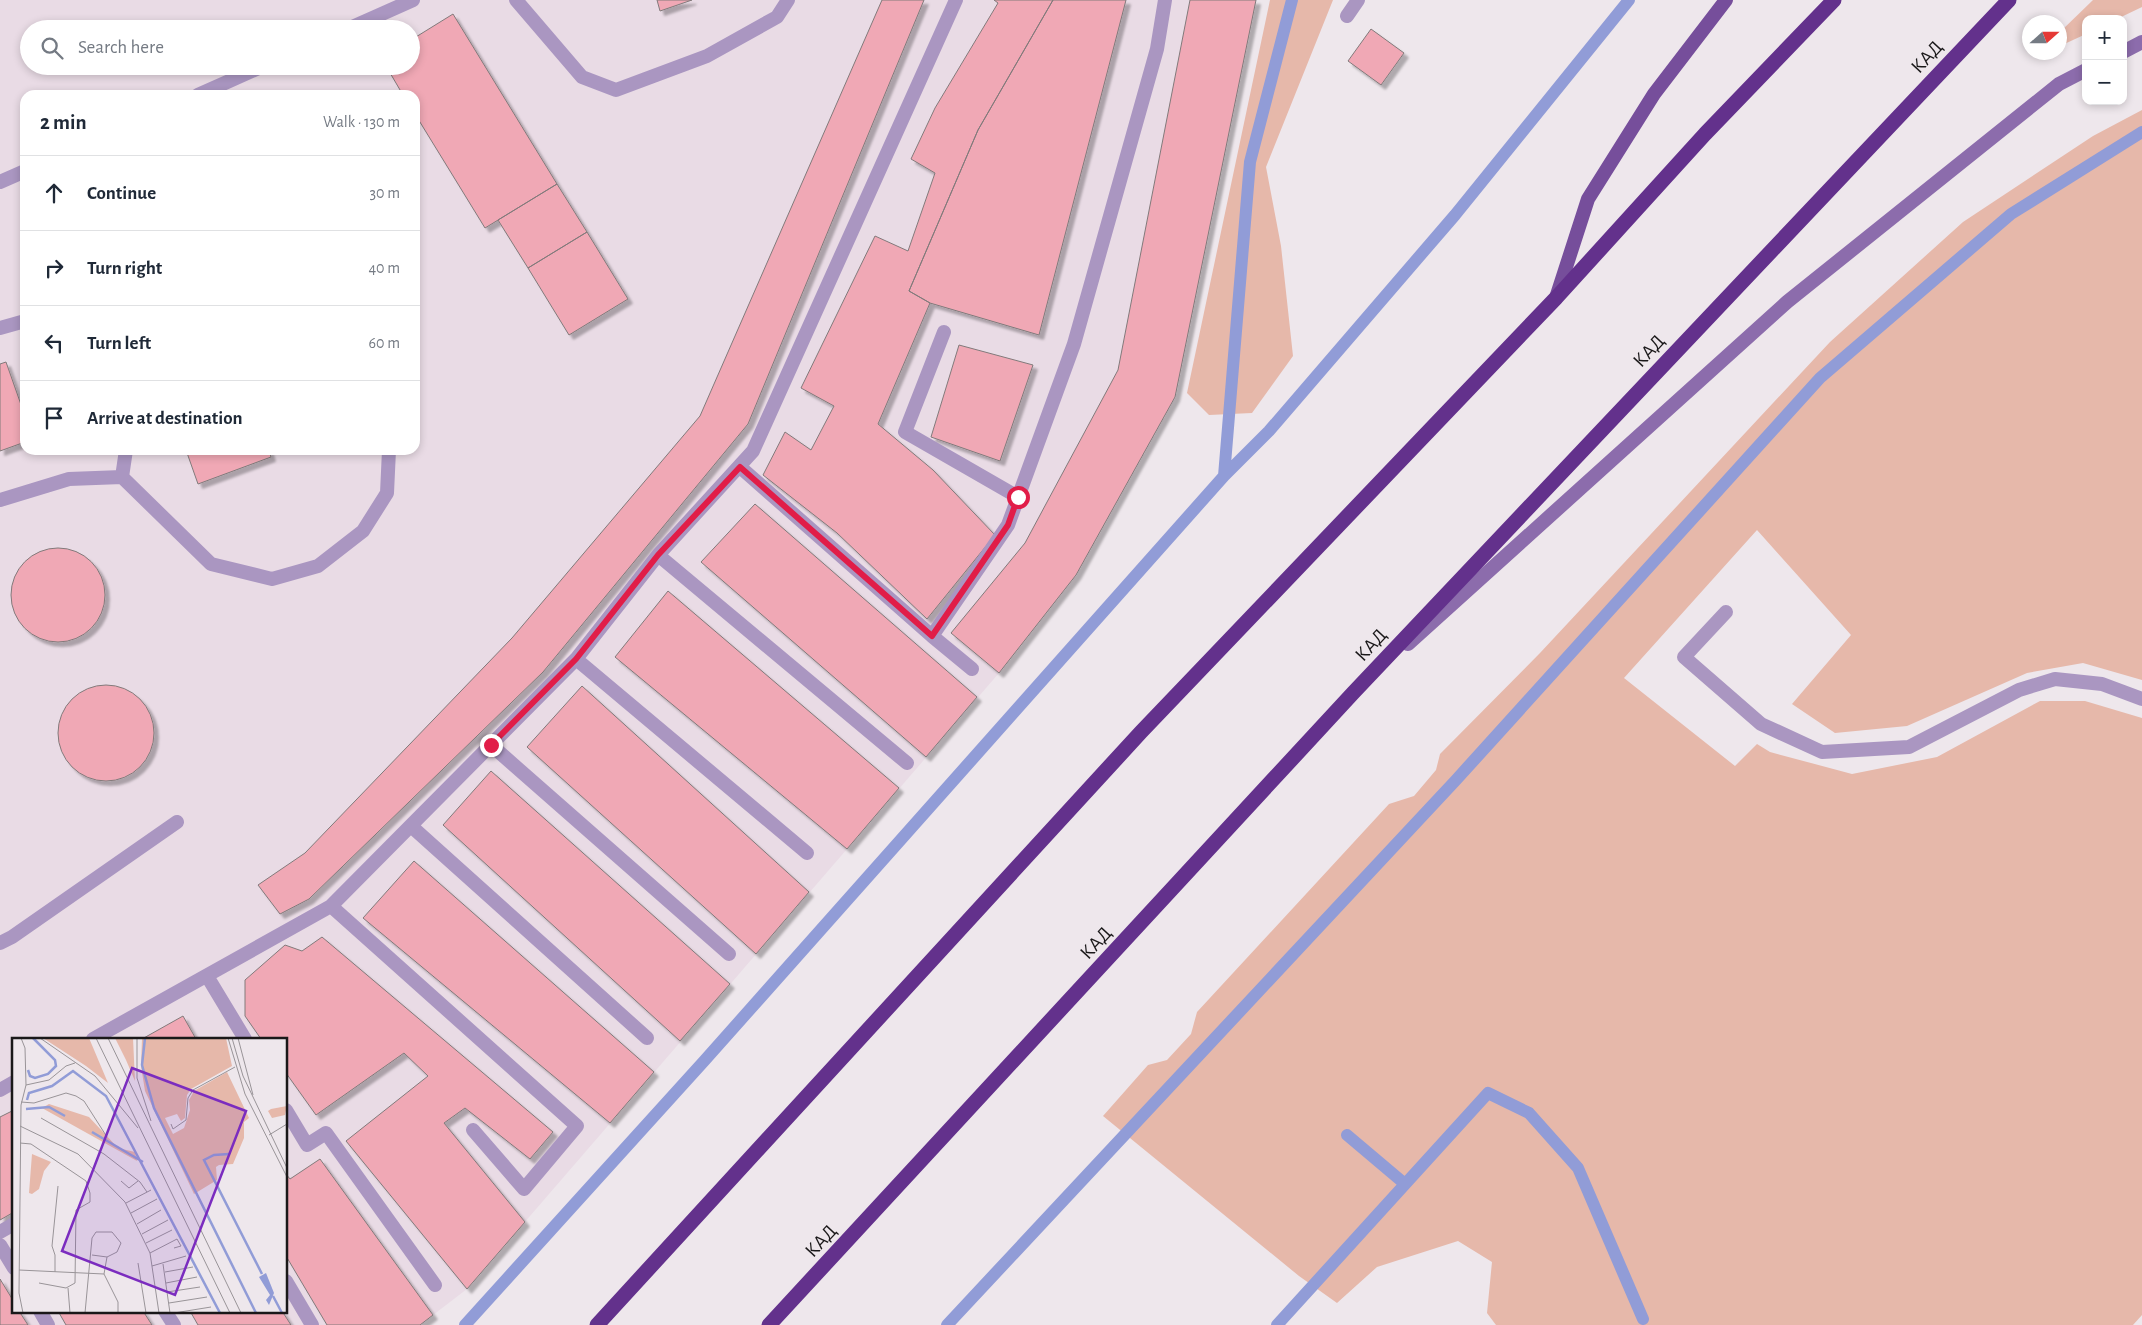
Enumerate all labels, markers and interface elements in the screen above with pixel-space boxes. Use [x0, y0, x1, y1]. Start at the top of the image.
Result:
north arrow [2022, 15, 2067, 60]
map controls [2082, 15, 2127, 105]
button: + [2082, 15, 2127, 60]
search box [20, 20, 420, 75]
icon: search [38, 34, 66, 62]
street label: КАД [1907, 37, 1947, 77]
text: Search here [78, 38, 164, 57]
button: − [2082, 60, 2127, 105]
text: 2 min [40, 112, 87, 133]
text: Walk · 130 m [323, 114, 400, 130]
icon: ahead [40, 179, 68, 207]
text: Continue [87, 184, 156, 203]
text: 30 m [370, 185, 400, 201]
icon: right [40, 254, 68, 282]
text: Turn right [87, 259, 162, 278]
text: 40 m [368, 260, 400, 276]
icon: left [40, 329, 68, 357]
street label: КАД [1629, 331, 1669, 371]
text: Turn left [87, 334, 151, 353]
text: 60 m [369, 335, 400, 351]
icon: arrive [40, 404, 68, 432]
text: Arrive at destination [87, 409, 243, 428]
route start [1007, 486, 1030, 509]
street label: КАД [1351, 625, 1391, 665]
route end [480, 734, 503, 757]
street label: КАД [1076, 923, 1116, 963]
inset map [12, 1038, 288, 1312]
street label: КАД [801, 1221, 841, 1261]

